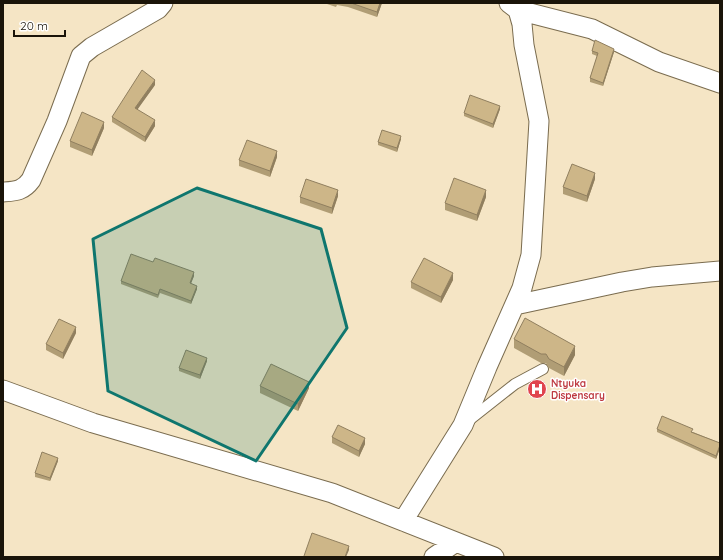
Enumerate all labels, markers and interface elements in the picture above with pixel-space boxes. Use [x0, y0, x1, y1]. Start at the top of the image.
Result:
scale bar [14, 12, 65, 38]
text: 20 m [20, 18, 48, 33]
place label: Ntyuka Dispensary [551, 377, 605, 402]
hospital icon: Ntyuka Dispensary [526, 378, 548, 400]

